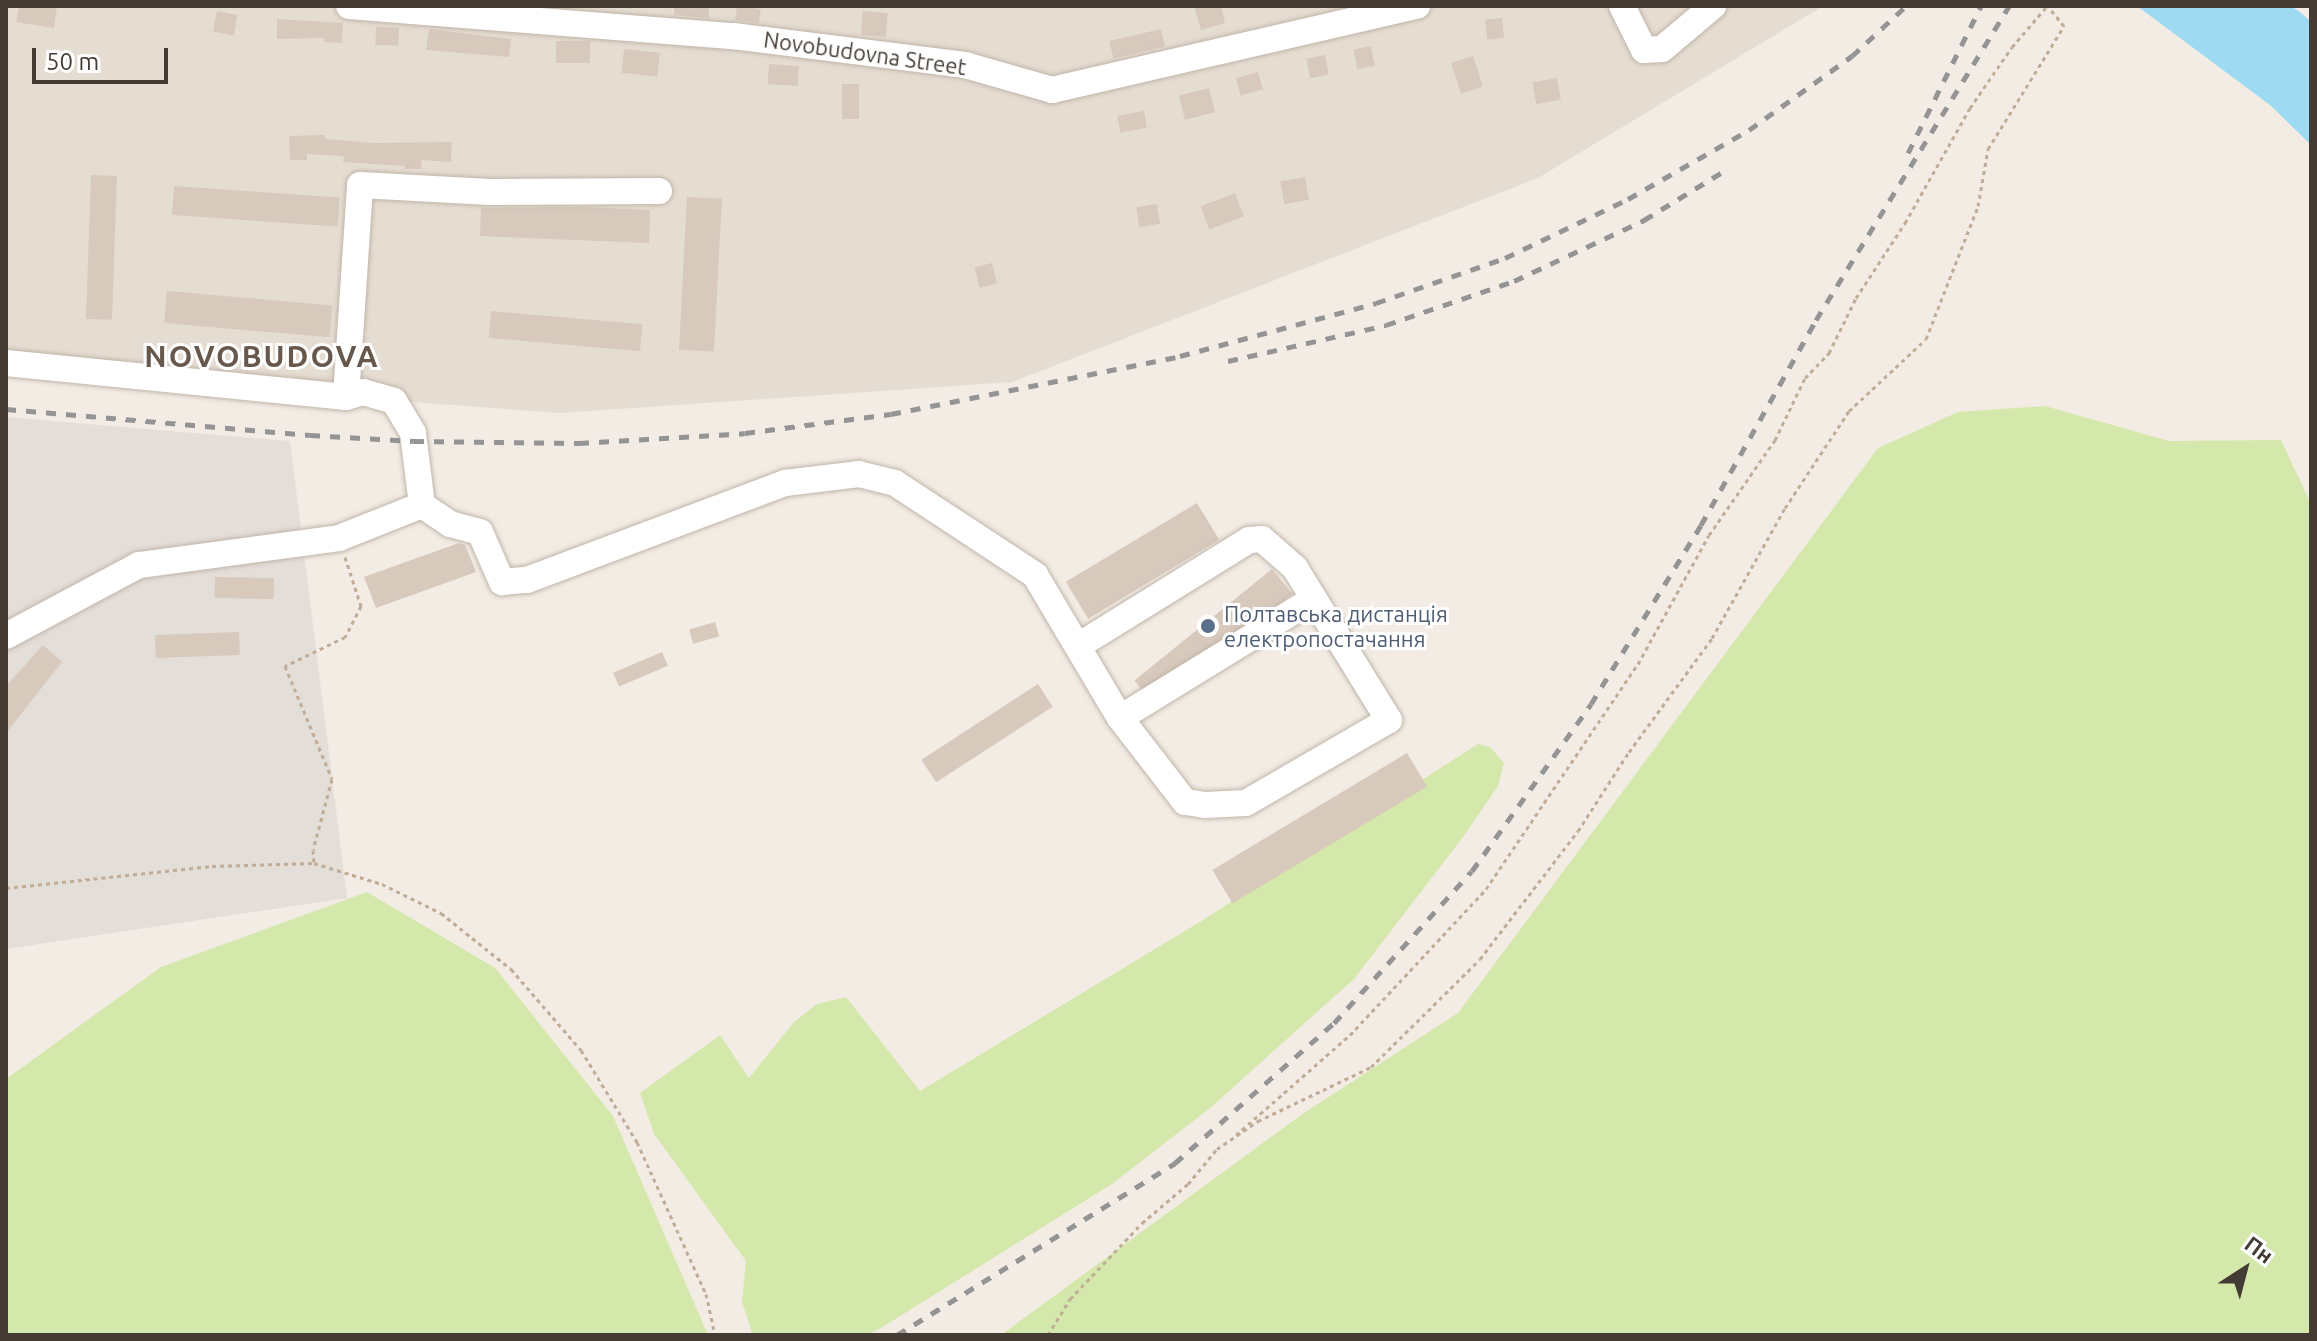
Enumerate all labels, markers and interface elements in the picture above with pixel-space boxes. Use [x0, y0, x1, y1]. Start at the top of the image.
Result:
street label: Novobudovna Street [762, 26, 968, 80]
scale bar [36, 32, 172, 82]
text: 50 m [46, 48, 99, 75]
district label: NOVOBUDOVA [144, 338, 380, 374]
place label: Полтавська дистанція електропостачання [1224, 600, 1448, 652]
marker: Полтавська дистанція електропостачання [1199, 617, 1217, 635]
north arrow [2205, 1229, 2285, 1309]
text: Пн [2240, 1231, 2278, 1268]

